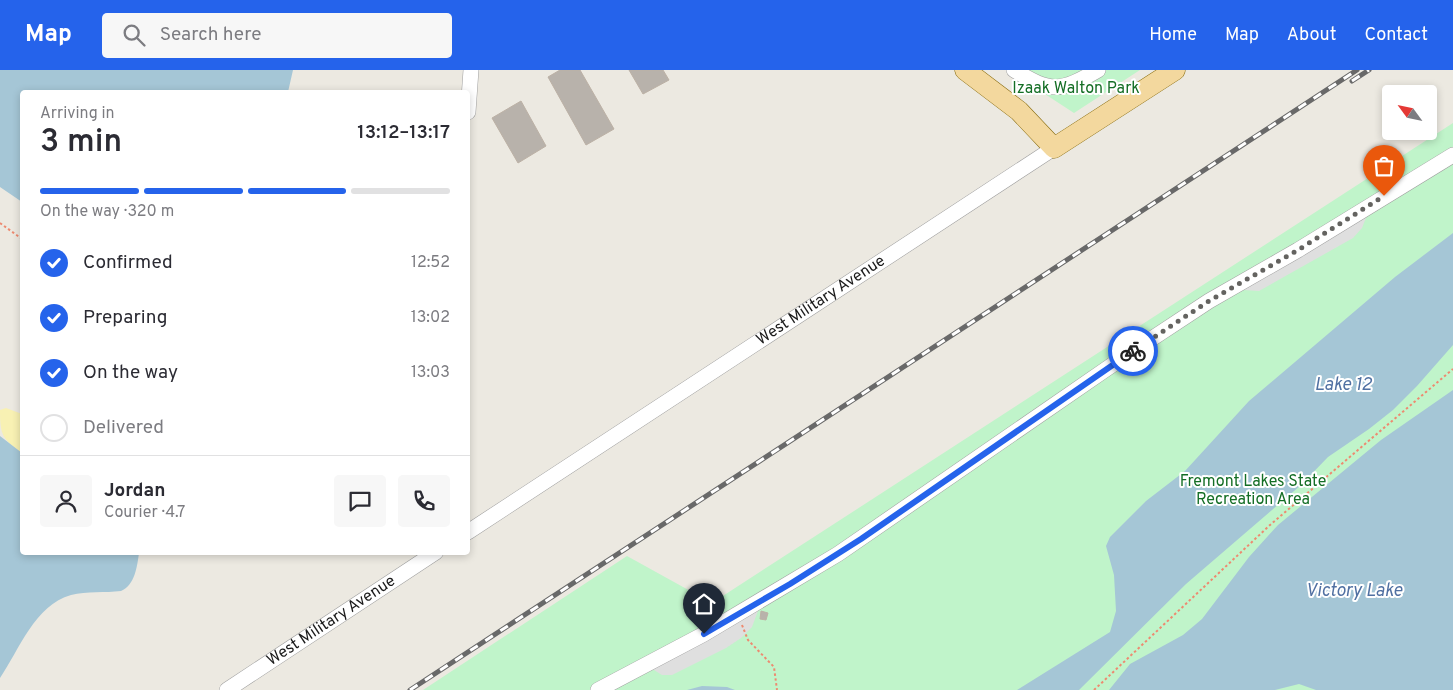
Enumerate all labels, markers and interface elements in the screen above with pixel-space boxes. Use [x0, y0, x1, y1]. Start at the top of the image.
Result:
search box [102, 13, 452, 58]
text: Map [25, 20, 72, 50]
icon: search [120, 21, 148, 49]
text: Search here [160, 23, 261, 47]
text: Home [1149, 24, 1197, 47]
text: Map [1225, 24, 1259, 47]
text: About [1287, 24, 1336, 47]
text: Contact [1364, 24, 1428, 47]
park label: Izaak Walton Park [1012, 79, 1140, 99]
north arrow [1382, 85, 1438, 140]
map controls [1382, 85, 1437, 140]
text: Arriving in [40, 104, 115, 124]
text: 13:12–13:17 [357, 121, 450, 145]
text: 3 min [40, 123, 122, 163]
pin [1363, 145, 1405, 196]
icon: bag [1370, 152, 1398, 180]
text: On the way · 320 m [40, 202, 174, 222]
icon: check [40, 249, 68, 277]
text: Confirmed [83, 251, 173, 275]
street label: West Military Avenue [753, 251, 889, 350]
text: 12:52 [411, 253, 450, 273]
icon: check [40, 304, 68, 332]
text: Preparing [83, 306, 167, 330]
text: 13:02 [411, 308, 450, 328]
courier [1108, 326, 1158, 376]
icon: bike [1119, 337, 1147, 365]
icon: check [40, 359, 68, 387]
text: On the way [83, 361, 178, 385]
text: 13:03 [411, 363, 450, 383]
water label: Lake 12 [1314, 374, 1372, 397]
text: Delivered [83, 416, 164, 440]
park label: Fremont Lakes State Recreation Area [1180, 472, 1326, 510]
button: person [40, 475, 92, 527]
button: chat [334, 475, 386, 527]
button: phone [398, 475, 450, 527]
text: Jordan [104, 479, 166, 503]
text: Courier · 4.7 [104, 503, 185, 523]
street label: West Military Avenue [263, 571, 399, 671]
water label: Victory Lake [1306, 580, 1403, 603]
pin [683, 583, 725, 634]
icon: home [690, 590, 718, 618]

